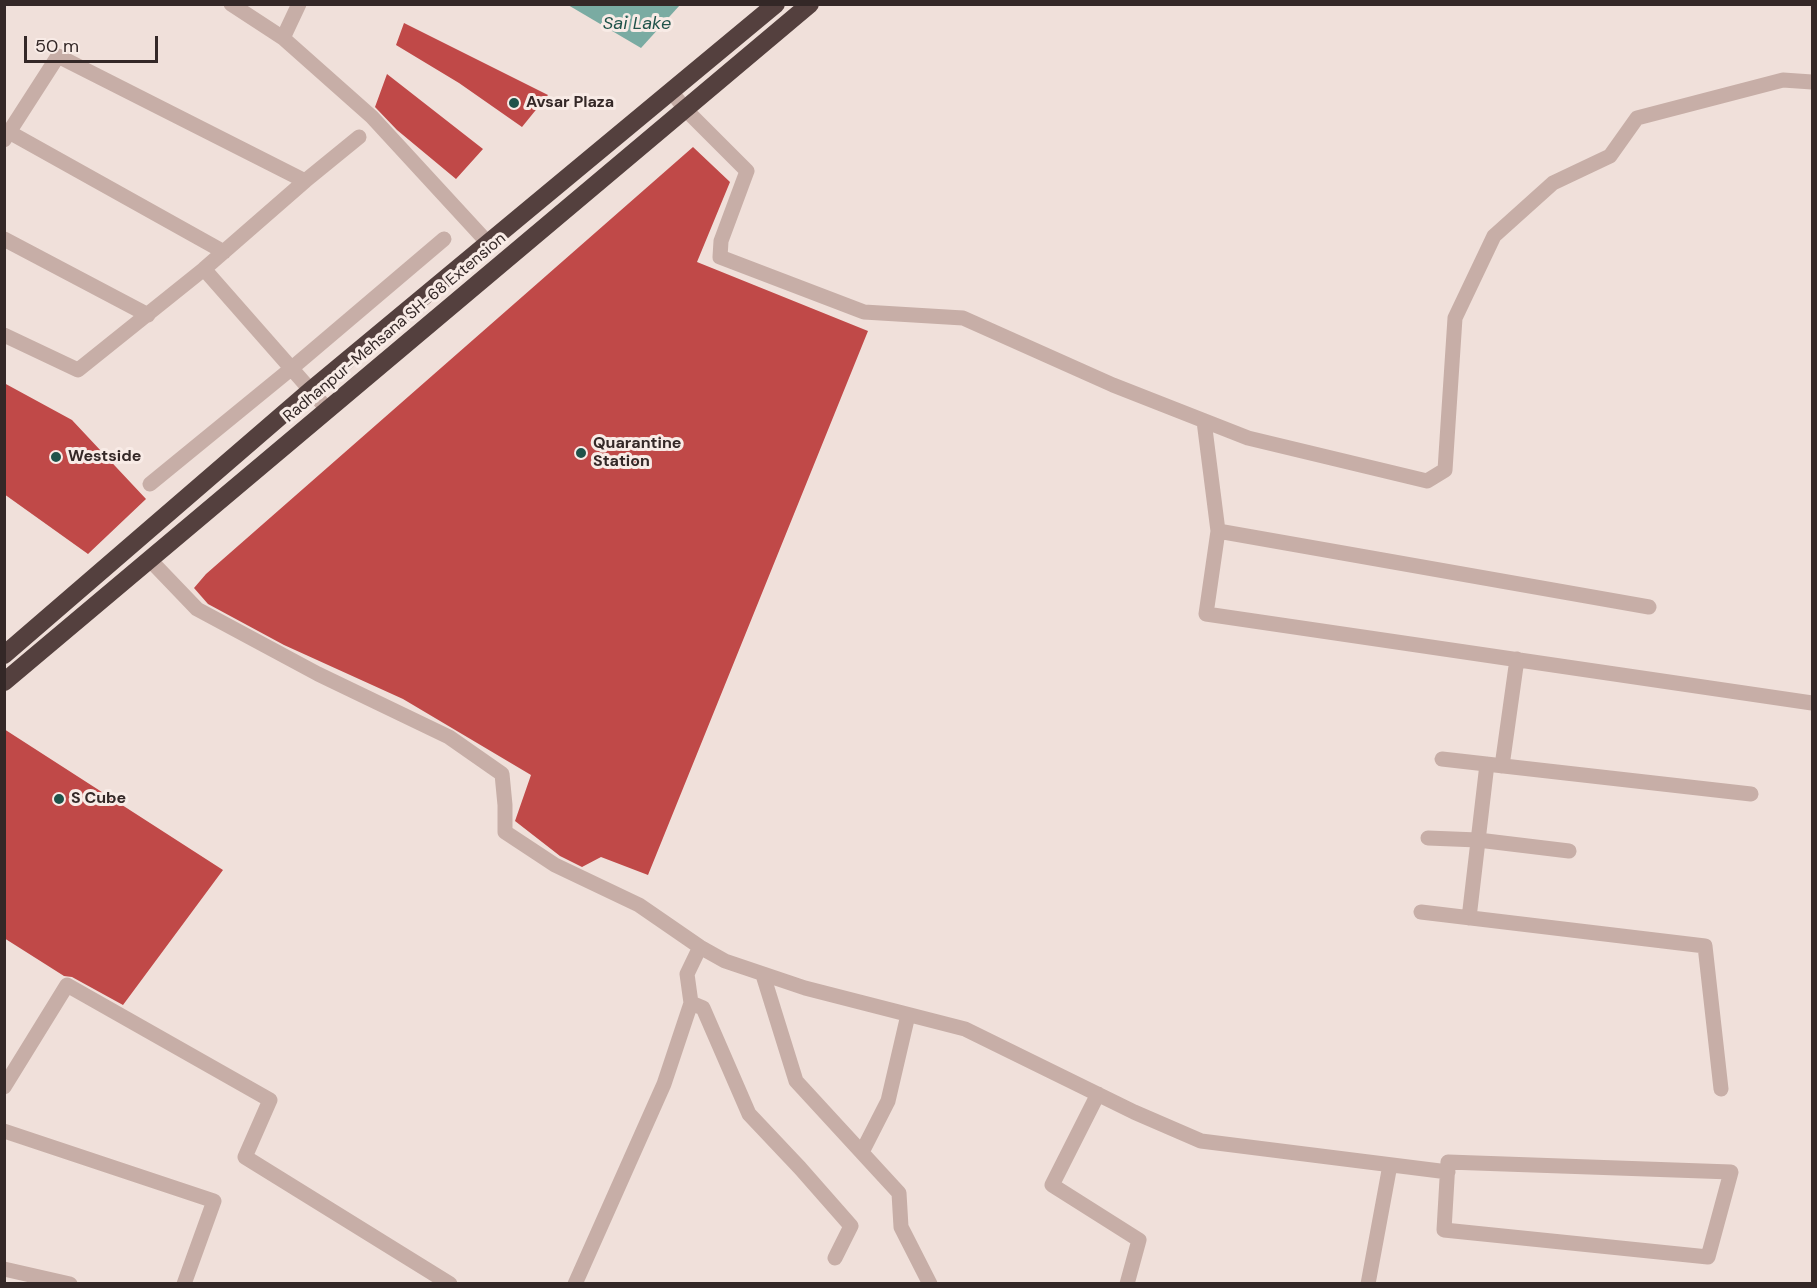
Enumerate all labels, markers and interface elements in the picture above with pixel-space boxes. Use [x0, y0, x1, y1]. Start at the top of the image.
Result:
water label: Sai Lake [603, 13, 671, 35]
scale bar [27, 24, 160, 62]
text: 50 m [35, 34, 79, 58]
place label: Avsar Plaza [526, 93, 614, 113]
marker: Avsar Plaza [507, 96, 521, 110]
street label: Radhanpur-Mehsana SH-68 Extension [280, 229, 510, 427]
place label: Quarantine Station [593, 434, 681, 472]
marker: Quarantine Station [574, 446, 588, 460]
place label: Westside [68, 447, 141, 467]
marker: Westside [49, 450, 63, 464]
place label: S Cube [71, 789, 126, 809]
marker: S Cube [52, 792, 66, 806]

